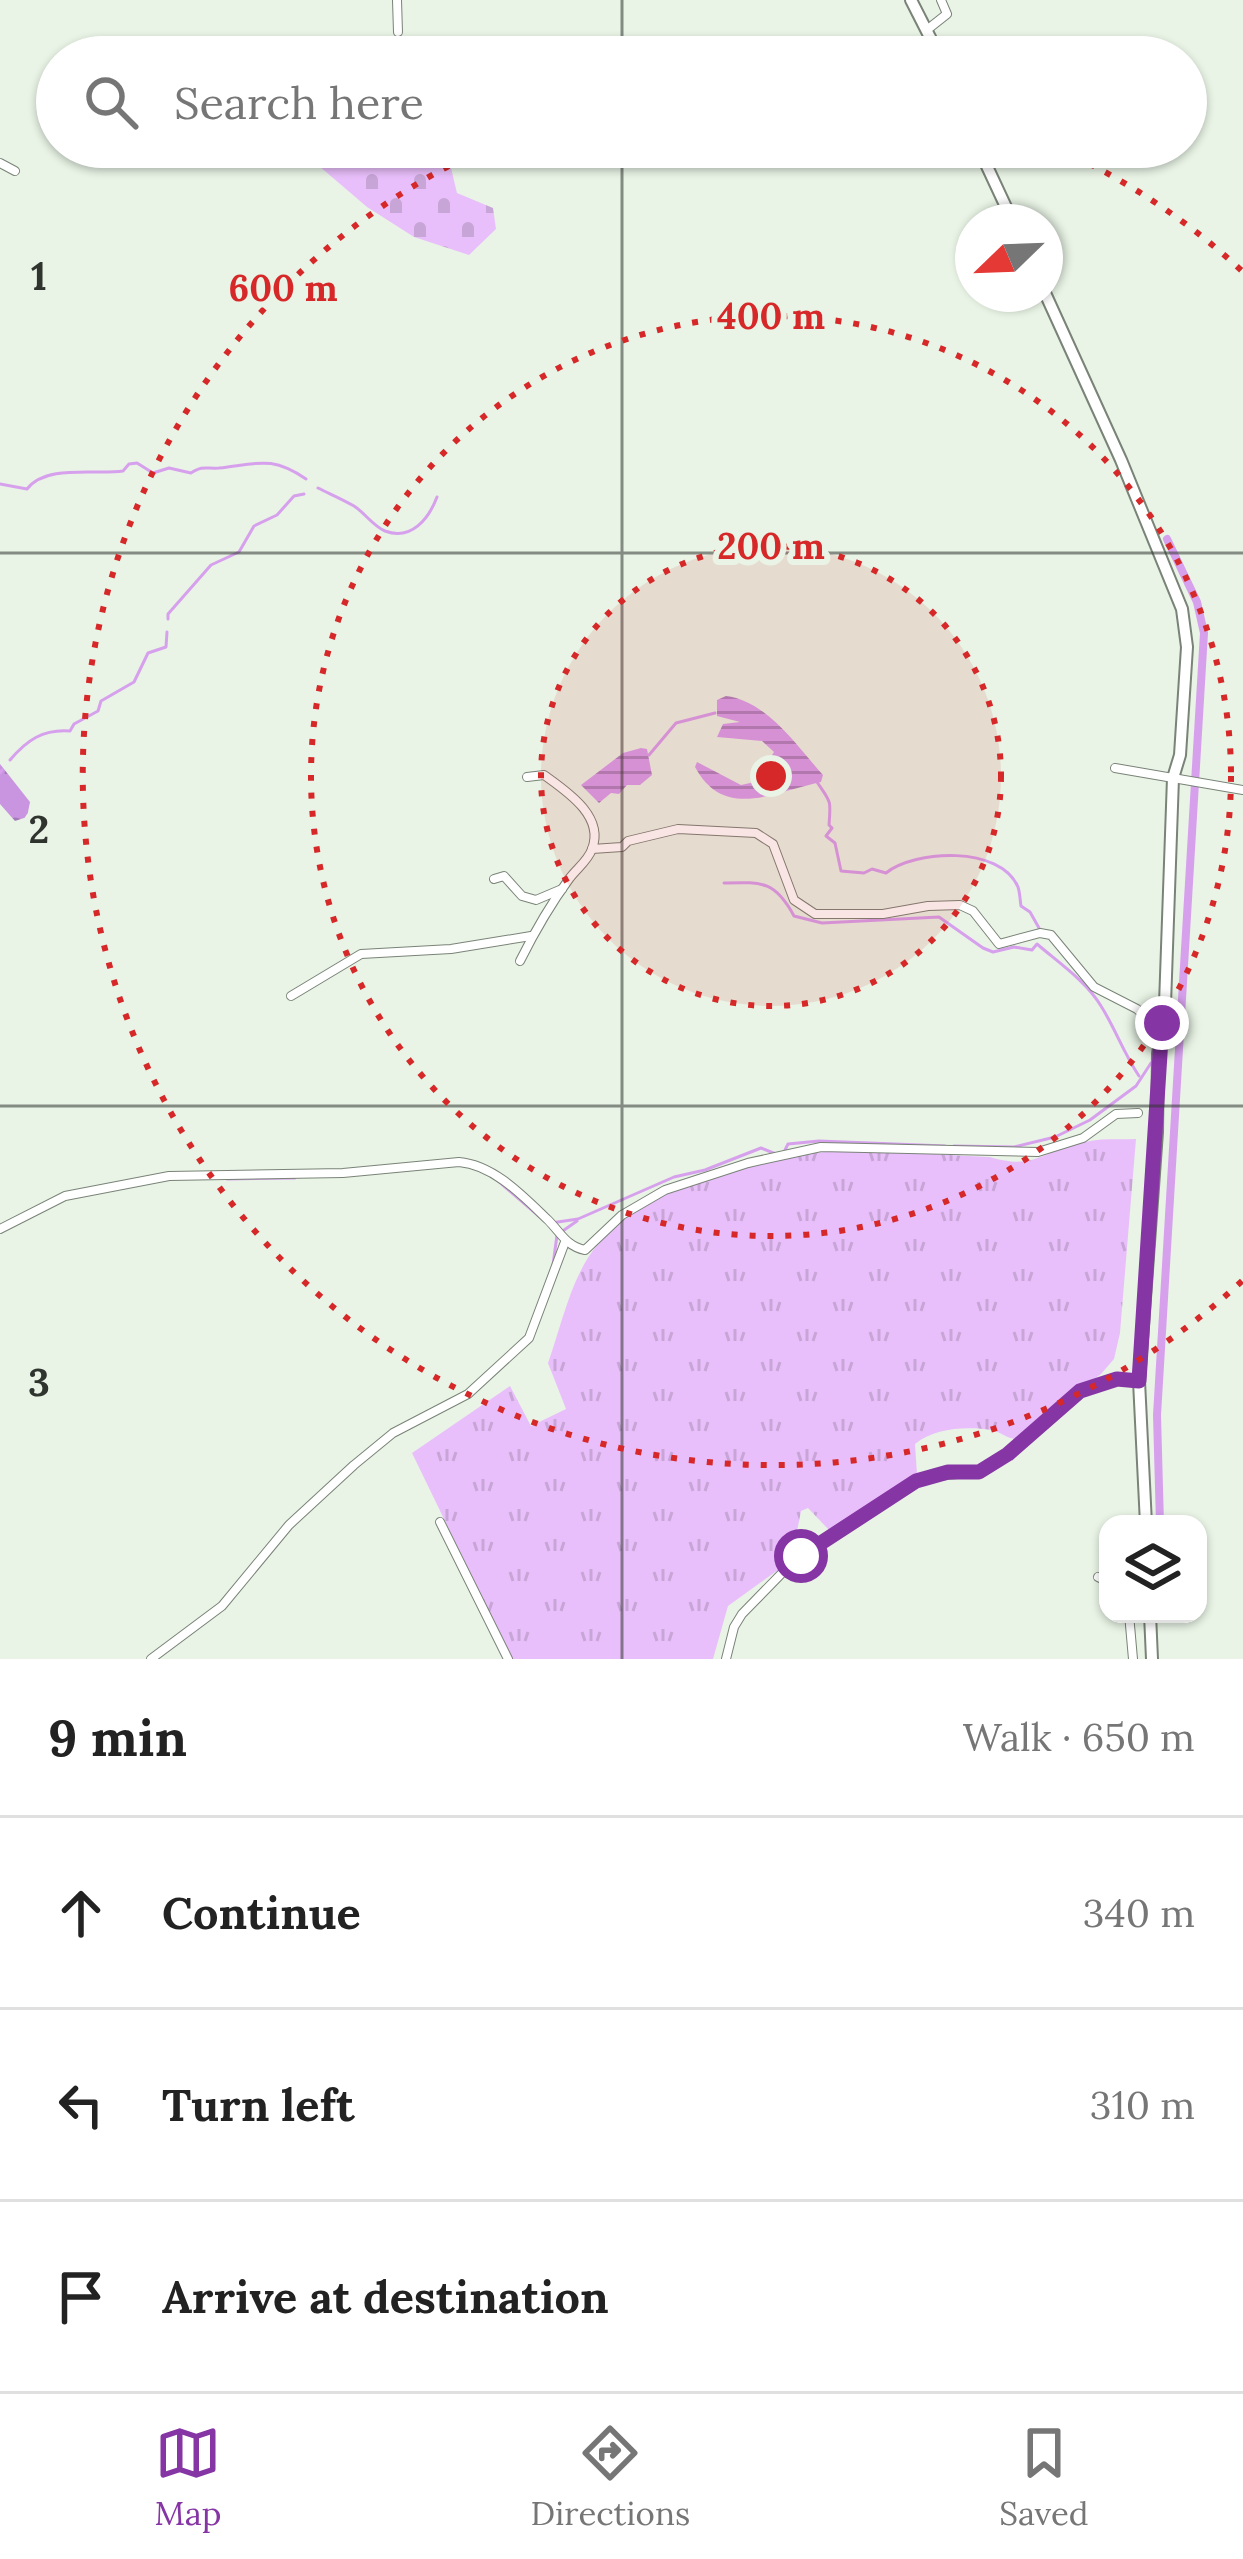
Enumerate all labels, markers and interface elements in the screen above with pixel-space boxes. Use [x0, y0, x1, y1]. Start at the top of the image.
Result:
search box [36, 36, 1207, 168]
icon: search [78, 69, 144, 135]
text: Search here [174, 74, 424, 131]
north arrow [955, 204, 1063, 312]
text: 1 [31, 251, 47, 301]
text: 600 m [228, 265, 338, 311]
text: 400 m [717, 293, 825, 339]
text: 200 m [717, 523, 825, 569]
centre of rings [750, 755, 792, 797]
text: 2 [29, 804, 49, 854]
route end [1135, 996, 1189, 1050]
text: 3 [28, 1357, 50, 1407]
map controls [1099, 1515, 1207, 1623]
button: layers [1099, 1515, 1207, 1623]
route start [774, 1529, 828, 1583]
text: 9 min [48, 1705, 187, 1770]
text: Walk · 650 m [963, 1712, 1195, 1762]
icon: ahead [48, 1880, 114, 1946]
text: Continue [162, 1884, 361, 1941]
text: 340 m [1083, 1888, 1195, 1938]
icon: left [48, 2072, 114, 2138]
text: Turn left [162, 2076, 355, 2133]
text: 310 m [1090, 2080, 1195, 2130]
icon: arrive [48, 2264, 114, 2330]
text: Arrive at destination [162, 2268, 609, 2325]
tab: Map [154, 2420, 222, 2534]
tab: Directions [531, 2420, 690, 2534]
tab: Saved [999, 2420, 1088, 2534]

